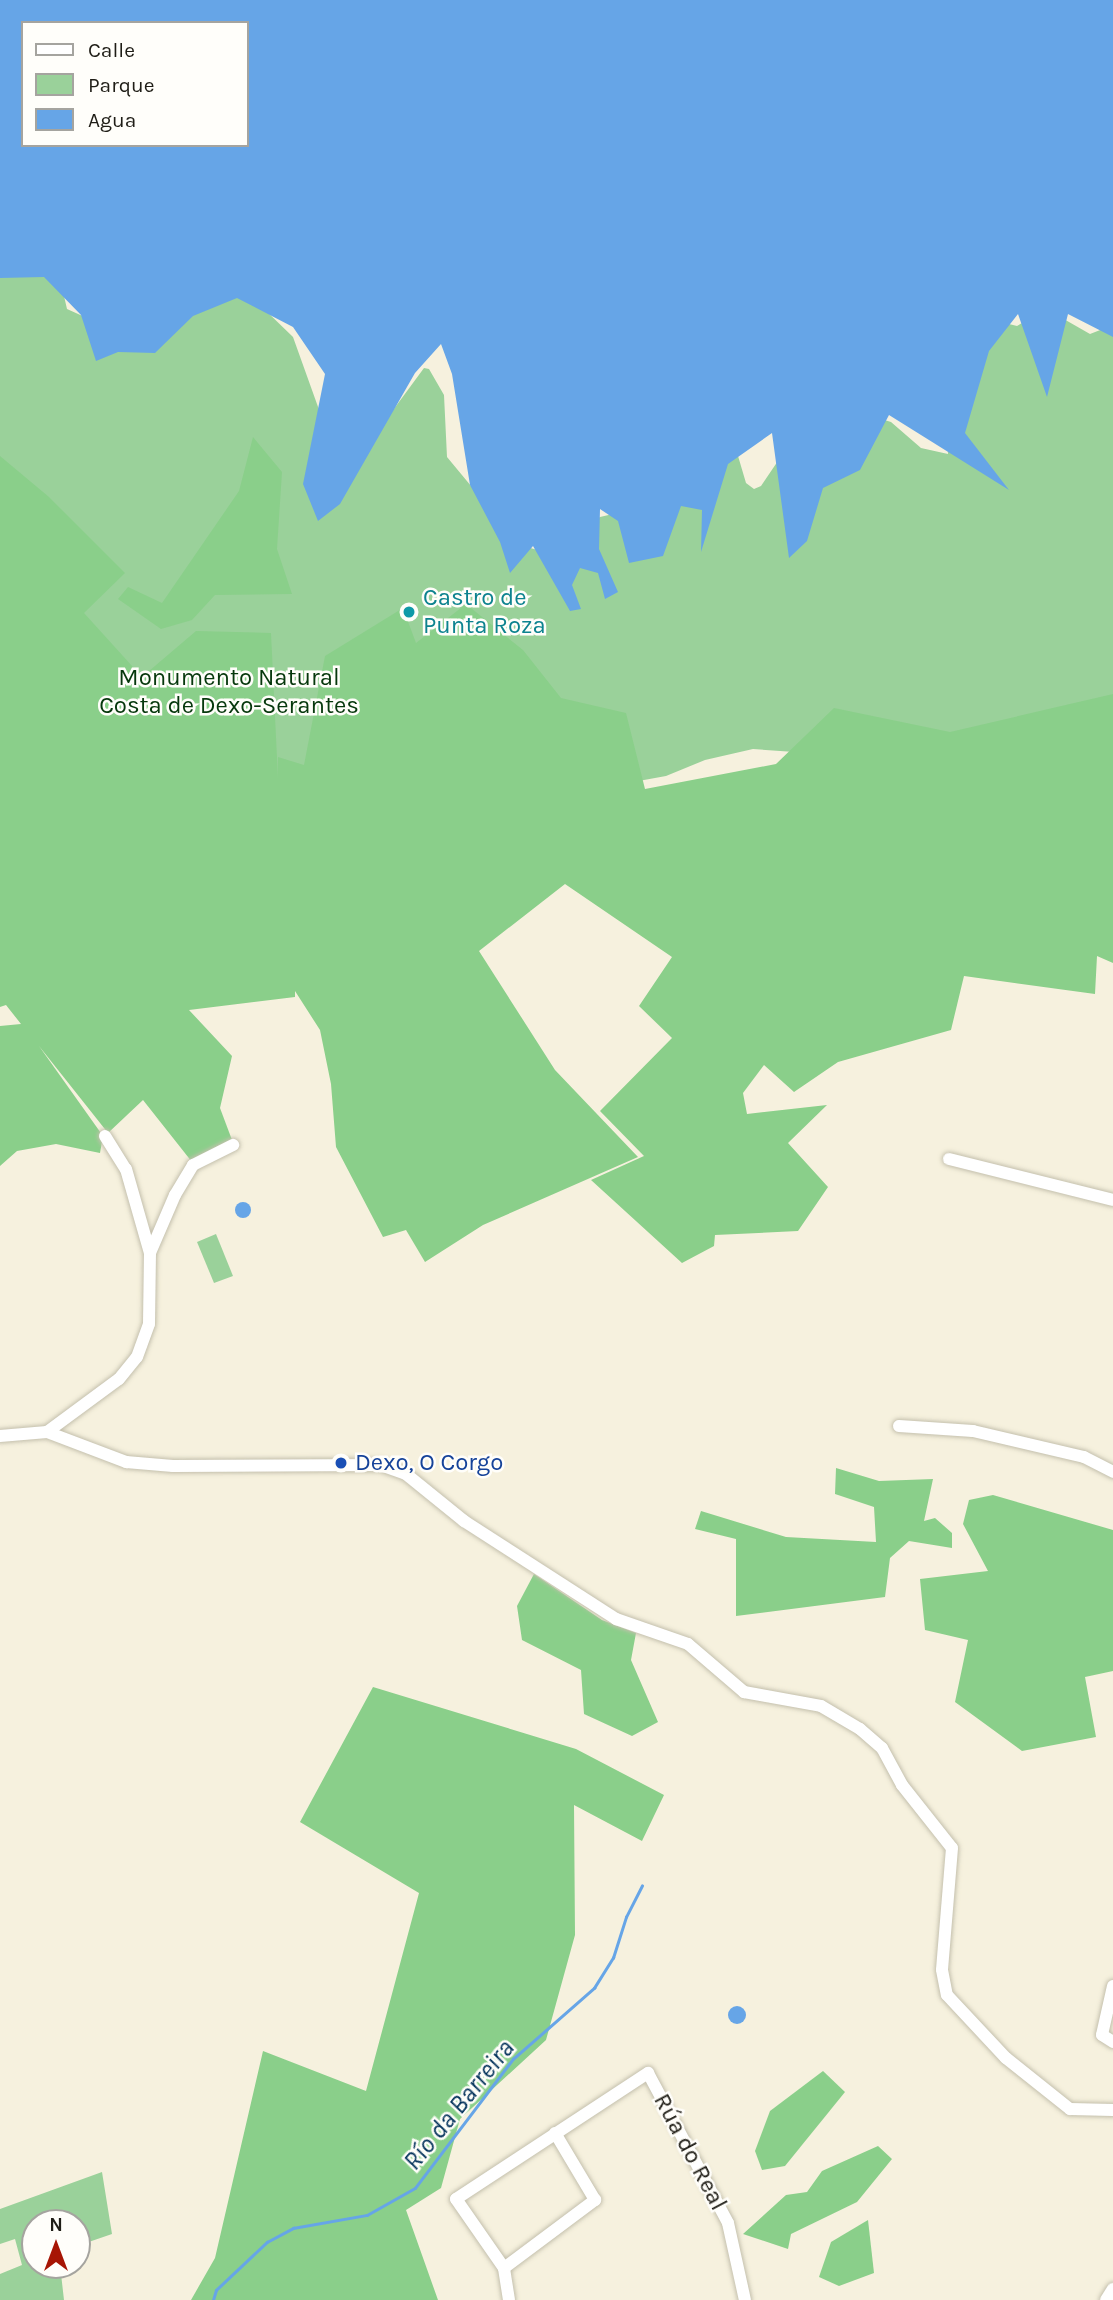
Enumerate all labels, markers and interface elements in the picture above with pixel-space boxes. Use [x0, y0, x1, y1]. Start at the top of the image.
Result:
legend [21, 21, 248, 147]
text: Calle [88, 38, 135, 62]
text: Parque [88, 73, 155, 97]
text: Agua [88, 108, 136, 132]
place label: Castro de Punta Roza [423, 584, 546, 640]
marker: Castro de Punta Roza [401, 604, 417, 620]
park label: Monumento Natural Costa de Dexo-Serantes [99, 664, 359, 720]
place label: Dexo, O Corgo [355, 1449, 503, 1477]
marker: Dexo, O Corgo [333, 1455, 349, 1471]
water label: Río da Barreira [397, 2033, 521, 2177]
street label: Rúa do Real [647, 2089, 733, 2215]
north arrow [21, 2209, 91, 2279]
text: N [49, 2214, 63, 2236]

